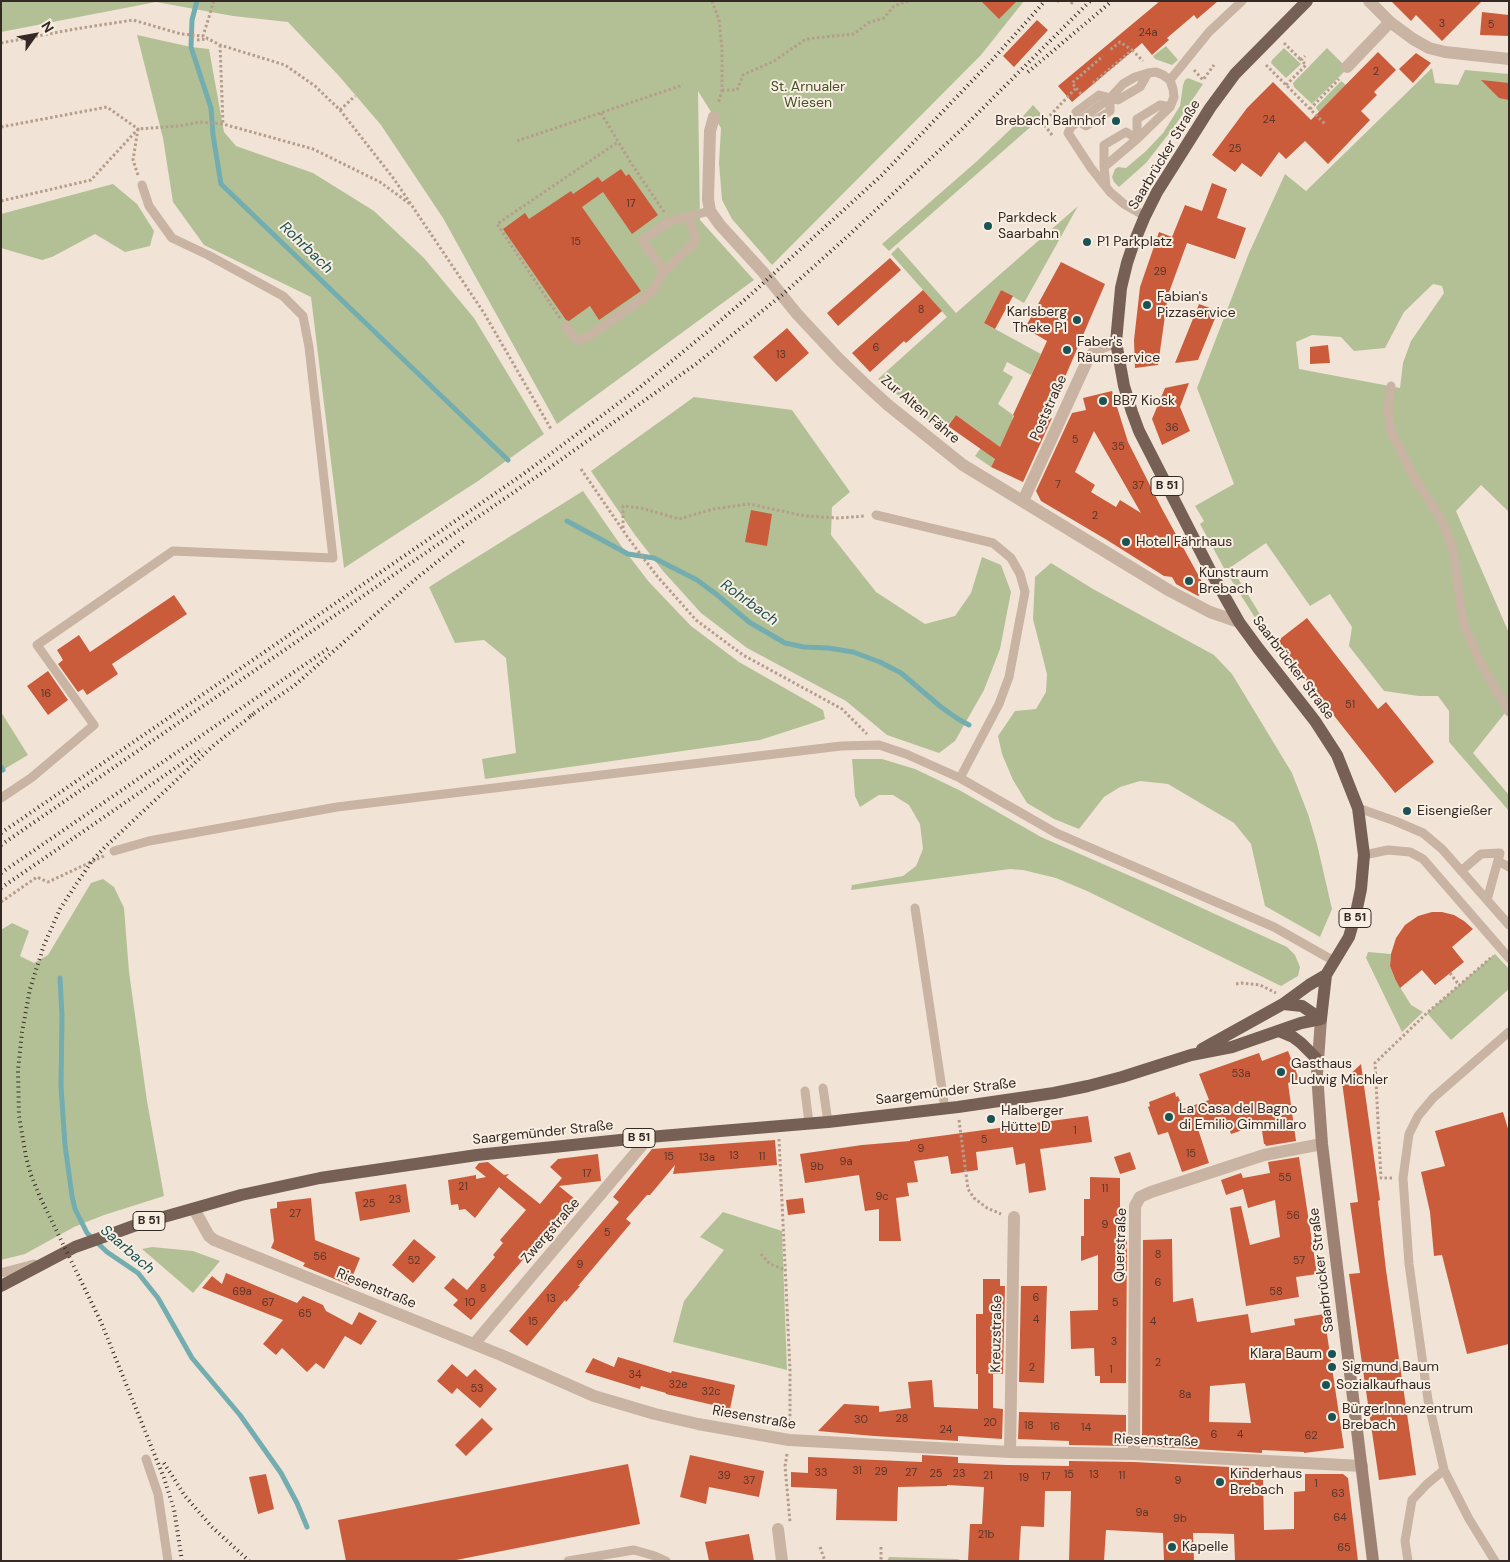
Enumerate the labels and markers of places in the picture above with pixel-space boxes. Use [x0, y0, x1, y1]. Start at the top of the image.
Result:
place label: Brebach Bahnhof [995, 113, 1106, 129]
marker: Brebach Bahnhof [1110, 115, 1122, 127]
place label: Parkdeck Saarbahn [998, 210, 1059, 242]
marker: Parkdeck Saarbahn [982, 220, 994, 232]
place label: P1 Parkplatz [1097, 234, 1172, 250]
marker: P1 Parkplatz [1081, 236, 1093, 248]
place label: Fabian's Pizzaservice [1157, 289, 1236, 322]
marker: Fabian's Pizzaservice [1141, 299, 1153, 311]
place label: Karlsberg Theke P1 [1007, 304, 1067, 336]
marker: Karlsberg Theke P1 [1071, 314, 1083, 326]
place label: Faber's Räumservice [1077, 334, 1160, 367]
marker: Faber's Räumservice [1061, 344, 1073, 356]
place label: BB7 Kiosk [1113, 393, 1175, 409]
marker: BB7 Kiosk [1097, 395, 1109, 407]
place label: Hotel Fährhaus [1136, 534, 1232, 550]
marker: Hotel Fährhaus [1120, 536, 1132, 548]
place label: Kunstraum Brebach [1199, 565, 1268, 598]
marker: Kunstraum Brebach [1183, 575, 1195, 587]
place label: Eisengießer [1417, 803, 1493, 819]
marker: Eisengießer [1401, 805, 1413, 817]
place label: Gasthaus Ludwig Michler [1291, 1056, 1388, 1088]
marker: Gasthaus Ludwig Michler [1275, 1066, 1287, 1078]
place label: La Casa del Bagno di Emilio Gimmillaro [1179, 1101, 1306, 1134]
place label: Halberger Hütte D [1001, 1103, 1064, 1136]
marker: La Casa del Bagno di Emilio Gimmillaro [1163, 1111, 1175, 1123]
marker: Halberger Hütte D [985, 1113, 997, 1125]
place label: Klara Baum [1250, 1346, 1322, 1362]
marker: Klara Baum [1326, 1348, 1338, 1360]
place label: Sigmund Baum [1342, 1359, 1439, 1375]
marker: Sigmund Baum [1326, 1361, 1338, 1373]
place label: Sozialkaufhaus [1336, 1377, 1431, 1393]
marker: Sozialkaufhaus [1320, 1379, 1332, 1391]
place label: BürgerInnenzentrum Brebach [1342, 1401, 1473, 1434]
marker: BürgerInnenzentrum Brebach [1326, 1411, 1338, 1423]
place label: Kinderhaus Brebach [1230, 1466, 1302, 1498]
marker: Kinderhaus Brebach [1214, 1476, 1226, 1488]
place label: Kapelle [1182, 1539, 1228, 1555]
marker: Kapelle [1166, 1541, 1178, 1553]

